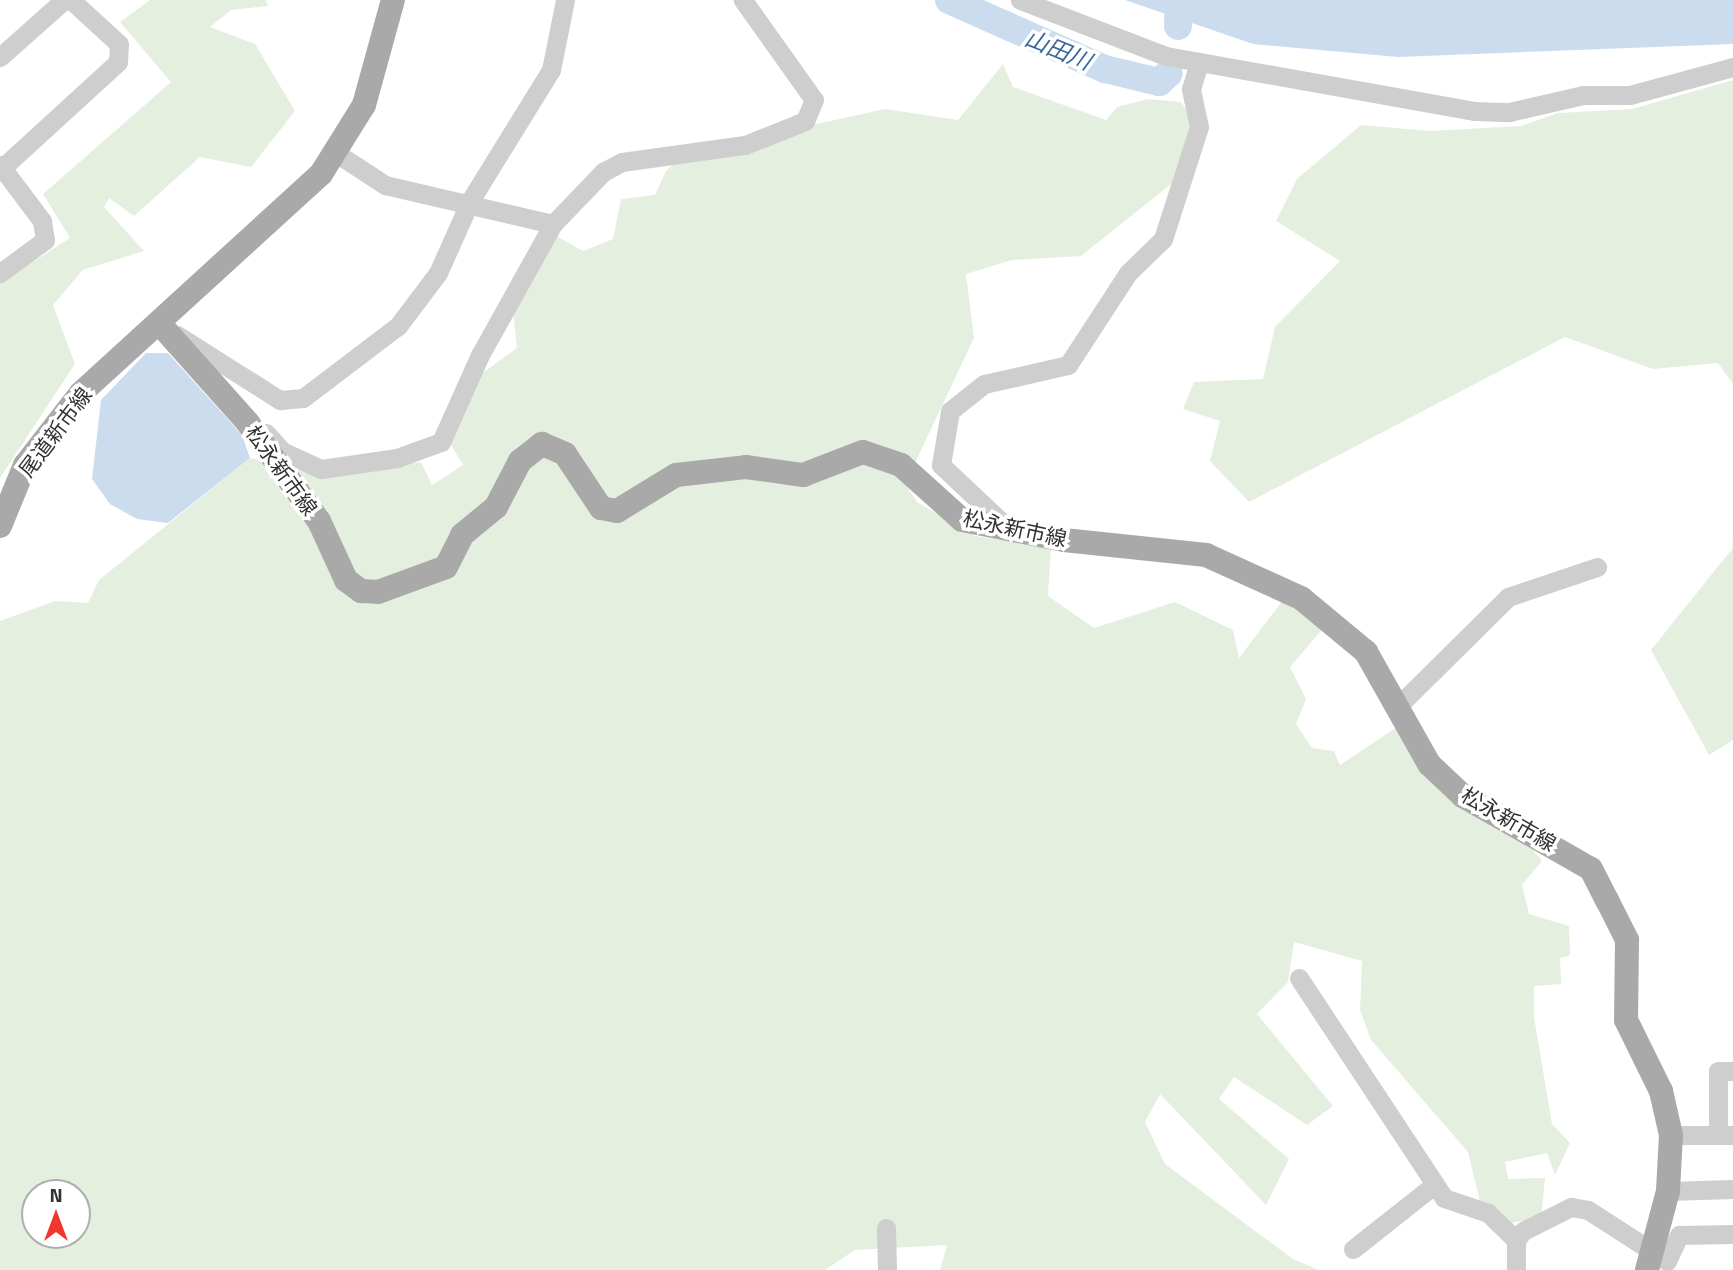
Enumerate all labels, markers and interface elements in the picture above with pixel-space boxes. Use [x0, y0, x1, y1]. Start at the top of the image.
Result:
water label: 山田川 [1021, 24, 1095, 76]
street label: 尾道新市線 [13, 382, 97, 482]
street label: 松永新市線 [241, 420, 323, 520]
street label: 松永新市線 [961, 505, 1069, 551]
street label: 松永新市線 [1457, 782, 1561, 856]
north arrow [21, 1179, 91, 1249]
text: N [49, 1180, 63, 1209]

